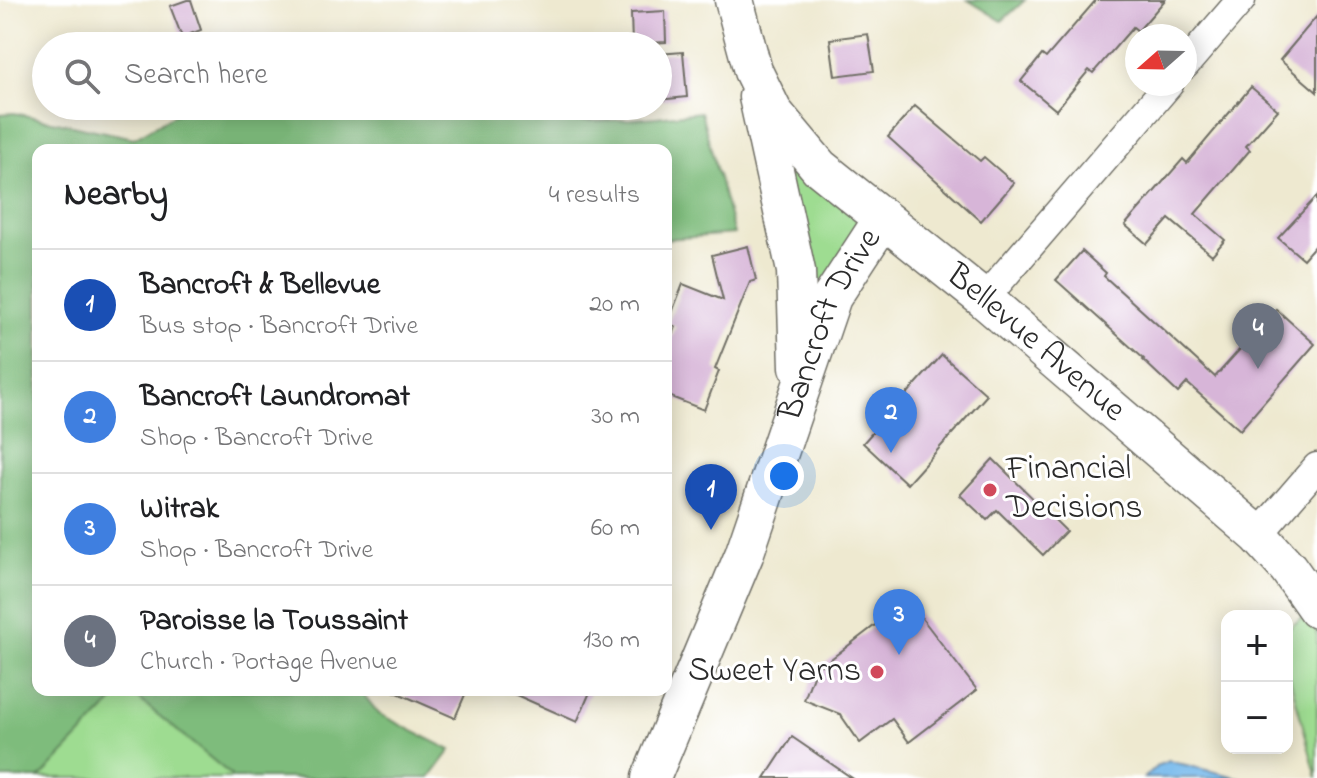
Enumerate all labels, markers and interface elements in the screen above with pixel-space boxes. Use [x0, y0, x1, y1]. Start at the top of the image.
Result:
north arrow [1125, 24, 1197, 96]
search box [32, 32, 672, 120]
icon: search [60, 54, 104, 98]
text: Search here [124, 54, 268, 98]
text: Nearby [64, 171, 168, 221]
text: 4 results [549, 177, 640, 215]
street label: Bancroft Drive [766, 218, 896, 429]
street label: Bellevue Avenue [934, 252, 1137, 435]
text: Bancroft & Bellevue [140, 264, 380, 308]
text: 1 [86, 286, 94, 324]
text: 20 m [589, 286, 640, 324]
pin: 4 [1232, 303, 1284, 369]
text: Bus stop · Bancroft Drive [140, 308, 418, 346]
text: Bancroft Laundromat [140, 376, 410, 420]
pin: 2 [865, 387, 917, 453]
text: 2 [84, 398, 96, 436]
text: 30 m [591, 398, 640, 436]
text: Shop · Bancroft Drive [140, 420, 373, 458]
place label: Financial Decisions [1005, 445, 1143, 534]
your location [764, 456, 804, 496]
pin: 1 [685, 464, 737, 530]
marker: Financial Decisions [981, 481, 999, 499]
text: Witrak [140, 488, 219, 532]
text: 3 [85, 510, 95, 548]
text: 60 m [591, 510, 640, 548]
text: Shop · Bancroft Drive [140, 532, 373, 570]
pin: 3 [873, 589, 925, 655]
text: Paroisse la Toussaint [140, 600, 408, 644]
map controls [1221, 610, 1293, 754]
button: + [1221, 610, 1293, 682]
text: 4 [85, 622, 95, 660]
text: 130 m [583, 622, 640, 660]
text: Church · Portage Avenue [140, 644, 397, 682]
place label: Sweet Yarns [688, 647, 861, 697]
marker: Sweet Yarns [868, 663, 886, 681]
button: − [1221, 682, 1293, 754]

